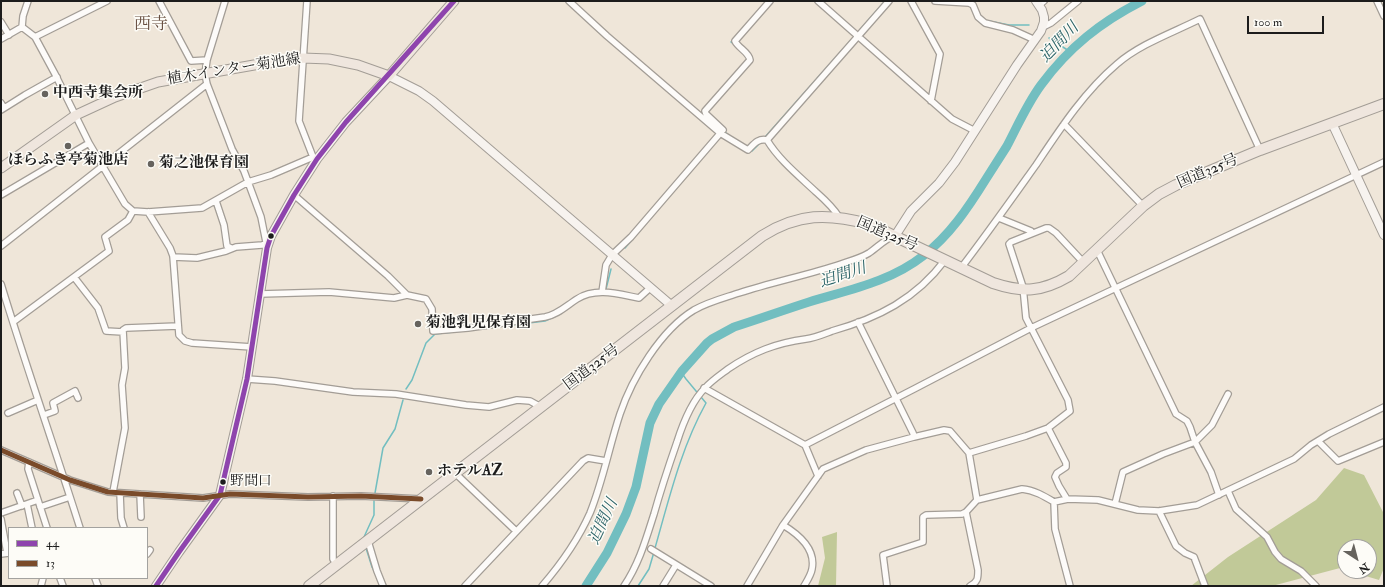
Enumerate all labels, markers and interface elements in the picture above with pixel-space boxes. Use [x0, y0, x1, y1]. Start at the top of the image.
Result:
scale bar [1249, 8, 1326, 34]
district label: 西寺 [134, 15, 168, 35]
text: 100 m [1254, 15, 1282, 30]
water label: 迫間川 [1036, 19, 1084, 67]
street label: 植木インター菊池線 [166, 51, 302, 89]
place label: 中西寺集会所 [53, 85, 143, 103]
marker: 中西寺集会所 [40, 89, 50, 99]
marker: ほらふき亭菊池店 [63, 141, 73, 151]
street label: 国道325号 [1175, 151, 1241, 193]
place label: ほらふき亭菊池店 [8, 152, 128, 170]
place label: 菊之池保育園 [159, 155, 249, 173]
marker: 菊之池保育園 [146, 159, 156, 169]
street label: 国道325号 [854, 214, 920, 256]
unlabelled marker [266, 231, 276, 241]
water label: 迫間川 [817, 259, 869, 293]
place label: 菊池乳児保育園 [426, 315, 531, 333]
marker: 菊池乳児保育園 [413, 319, 423, 329]
street label: 国道325号 [561, 341, 623, 395]
place label: ホテルAZ [437, 463, 503, 481]
marker: ホテルAZ [424, 467, 434, 477]
place label: 野間口 [230, 474, 272, 490]
marker: 野間口 [218, 477, 228, 487]
water label: 迫間川 [585, 496, 623, 548]
legend [8, 527, 148, 579]
text: 44 [46, 536, 59, 551]
north arrow [1337, 539, 1377, 579]
text: 13 [46, 556, 55, 571]
text: N [1356, 560, 1372, 576]

